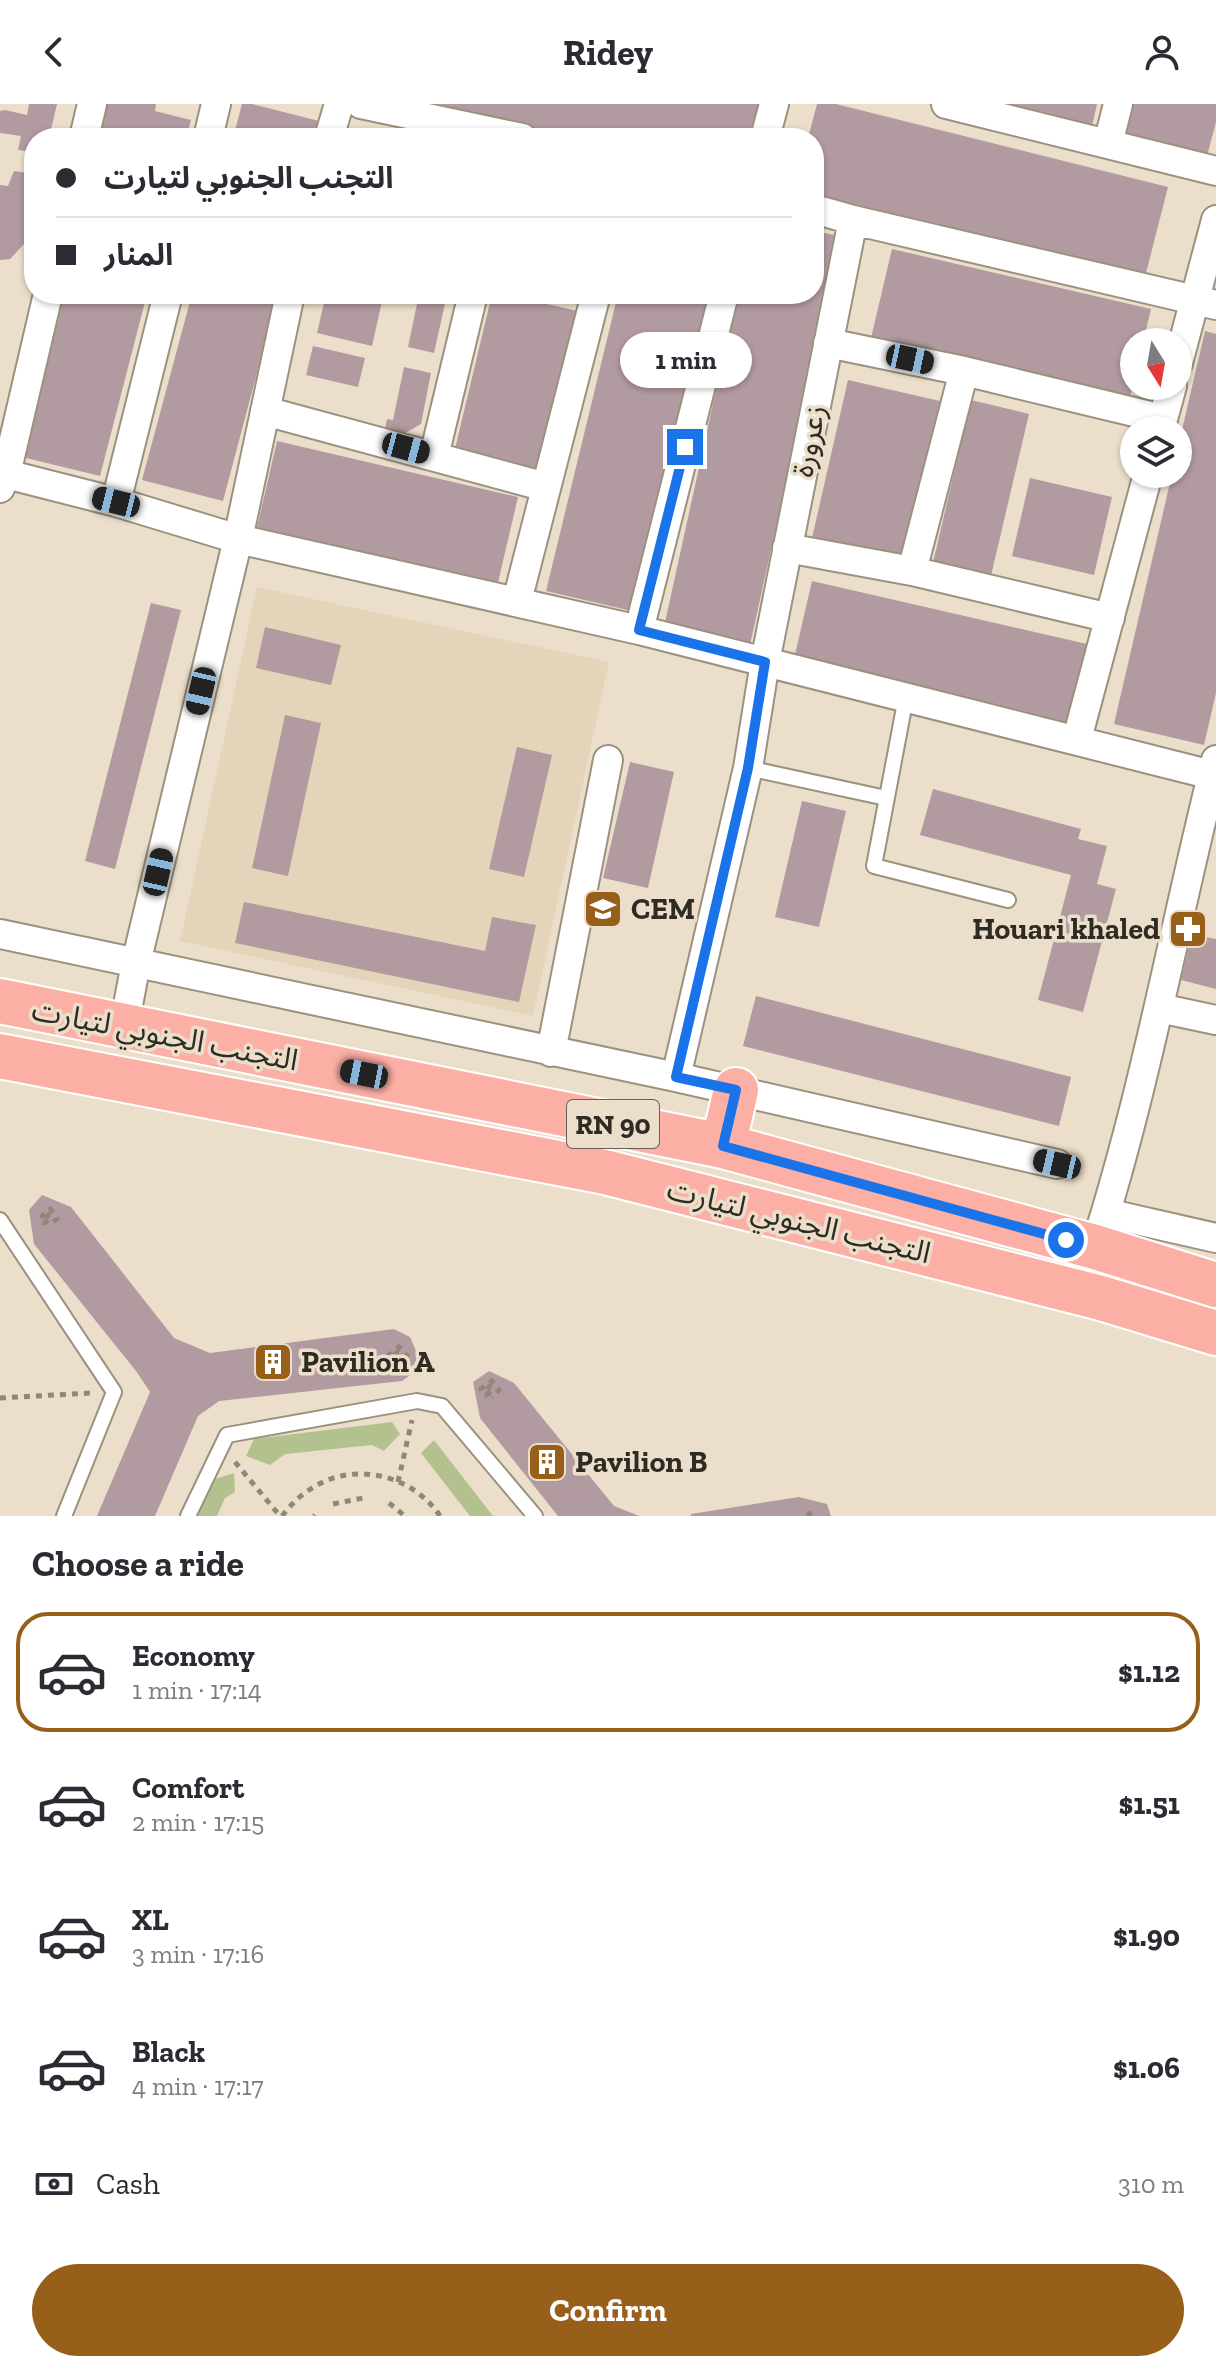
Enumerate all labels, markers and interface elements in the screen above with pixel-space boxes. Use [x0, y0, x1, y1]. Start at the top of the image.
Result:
icon: back [32, 30, 76, 74]
icon: person [1140, 30, 1184, 74]
text: Ridey [563, 31, 653, 74]
text: التجنب الجنوبي لتيارت [104, 160, 393, 196]
text: المنار [104, 237, 173, 273]
north arrow [1120, 328, 1192, 400]
map controls [1120, 328, 1192, 488]
callout: 1 min [619, 331, 751, 387]
car [884, 342, 936, 376]
text: 1 min [655, 344, 717, 376]
street label: زعرورة [784, 402, 834, 480]
button: layers [1120, 416, 1192, 488]
route end [667, 429, 703, 465]
car [380, 430, 432, 466]
car [90, 485, 142, 519]
car [184, 665, 218, 717]
car [141, 846, 175, 898]
school or university icon: CEM [582, 888, 624, 930]
place label: CEM [631, 891, 695, 927]
pharmacy icon: Houari khaled [1167, 908, 1209, 950]
place label: Houari khaled [972, 911, 1160, 947]
street label: التجنب الجنوبي لتيارت [28, 992, 301, 1083]
car [338, 1058, 390, 1090]
road number: RN 90 [567, 1100, 659, 1148]
car [1031, 1147, 1083, 1181]
street label: التجنب الجنوبي لتيارت [662, 1171, 934, 1276]
route start [1048, 1222, 1084, 1258]
building icon: Pavilion A [252, 1341, 294, 1383]
place label: Pavilion A [301, 1344, 435, 1380]
building icon: Pavilion B [526, 1441, 568, 1483]
place label: Pavilion B [575, 1444, 707, 1480]
text: Choose a ride [32, 1542, 244, 1585]
icon: car [36, 1636, 108, 1708]
text: Economy [132, 1638, 255, 1674]
text: $1.12 [1118, 1654, 1180, 1690]
text: 1 min · 17:14 [132, 1674, 262, 1706]
icon: car [36, 1768, 108, 1840]
text: Comfort [132, 1770, 244, 1806]
text: $1.51 [1119, 1786, 1180, 1822]
text: 2 min · 17:15 [132, 1806, 264, 1838]
icon: car [36, 1900, 108, 1972]
text: XL [132, 1902, 169, 1938]
text: $1.90 [1113, 1918, 1180, 1954]
text: 3 min · 17:16 [132, 1938, 264, 1970]
icon: car [36, 2032, 108, 2104]
text: Black [132, 2034, 205, 2070]
text: $1.06 [1113, 2050, 1180, 2086]
text: 4 min · 17:17 [132, 2070, 263, 2102]
icon: cash [32, 2162, 76, 2206]
text: Cash [96, 2166, 160, 2202]
text: 310 m [1118, 2168, 1184, 2200]
button: Confirm [32, 2264, 1184, 2356]

